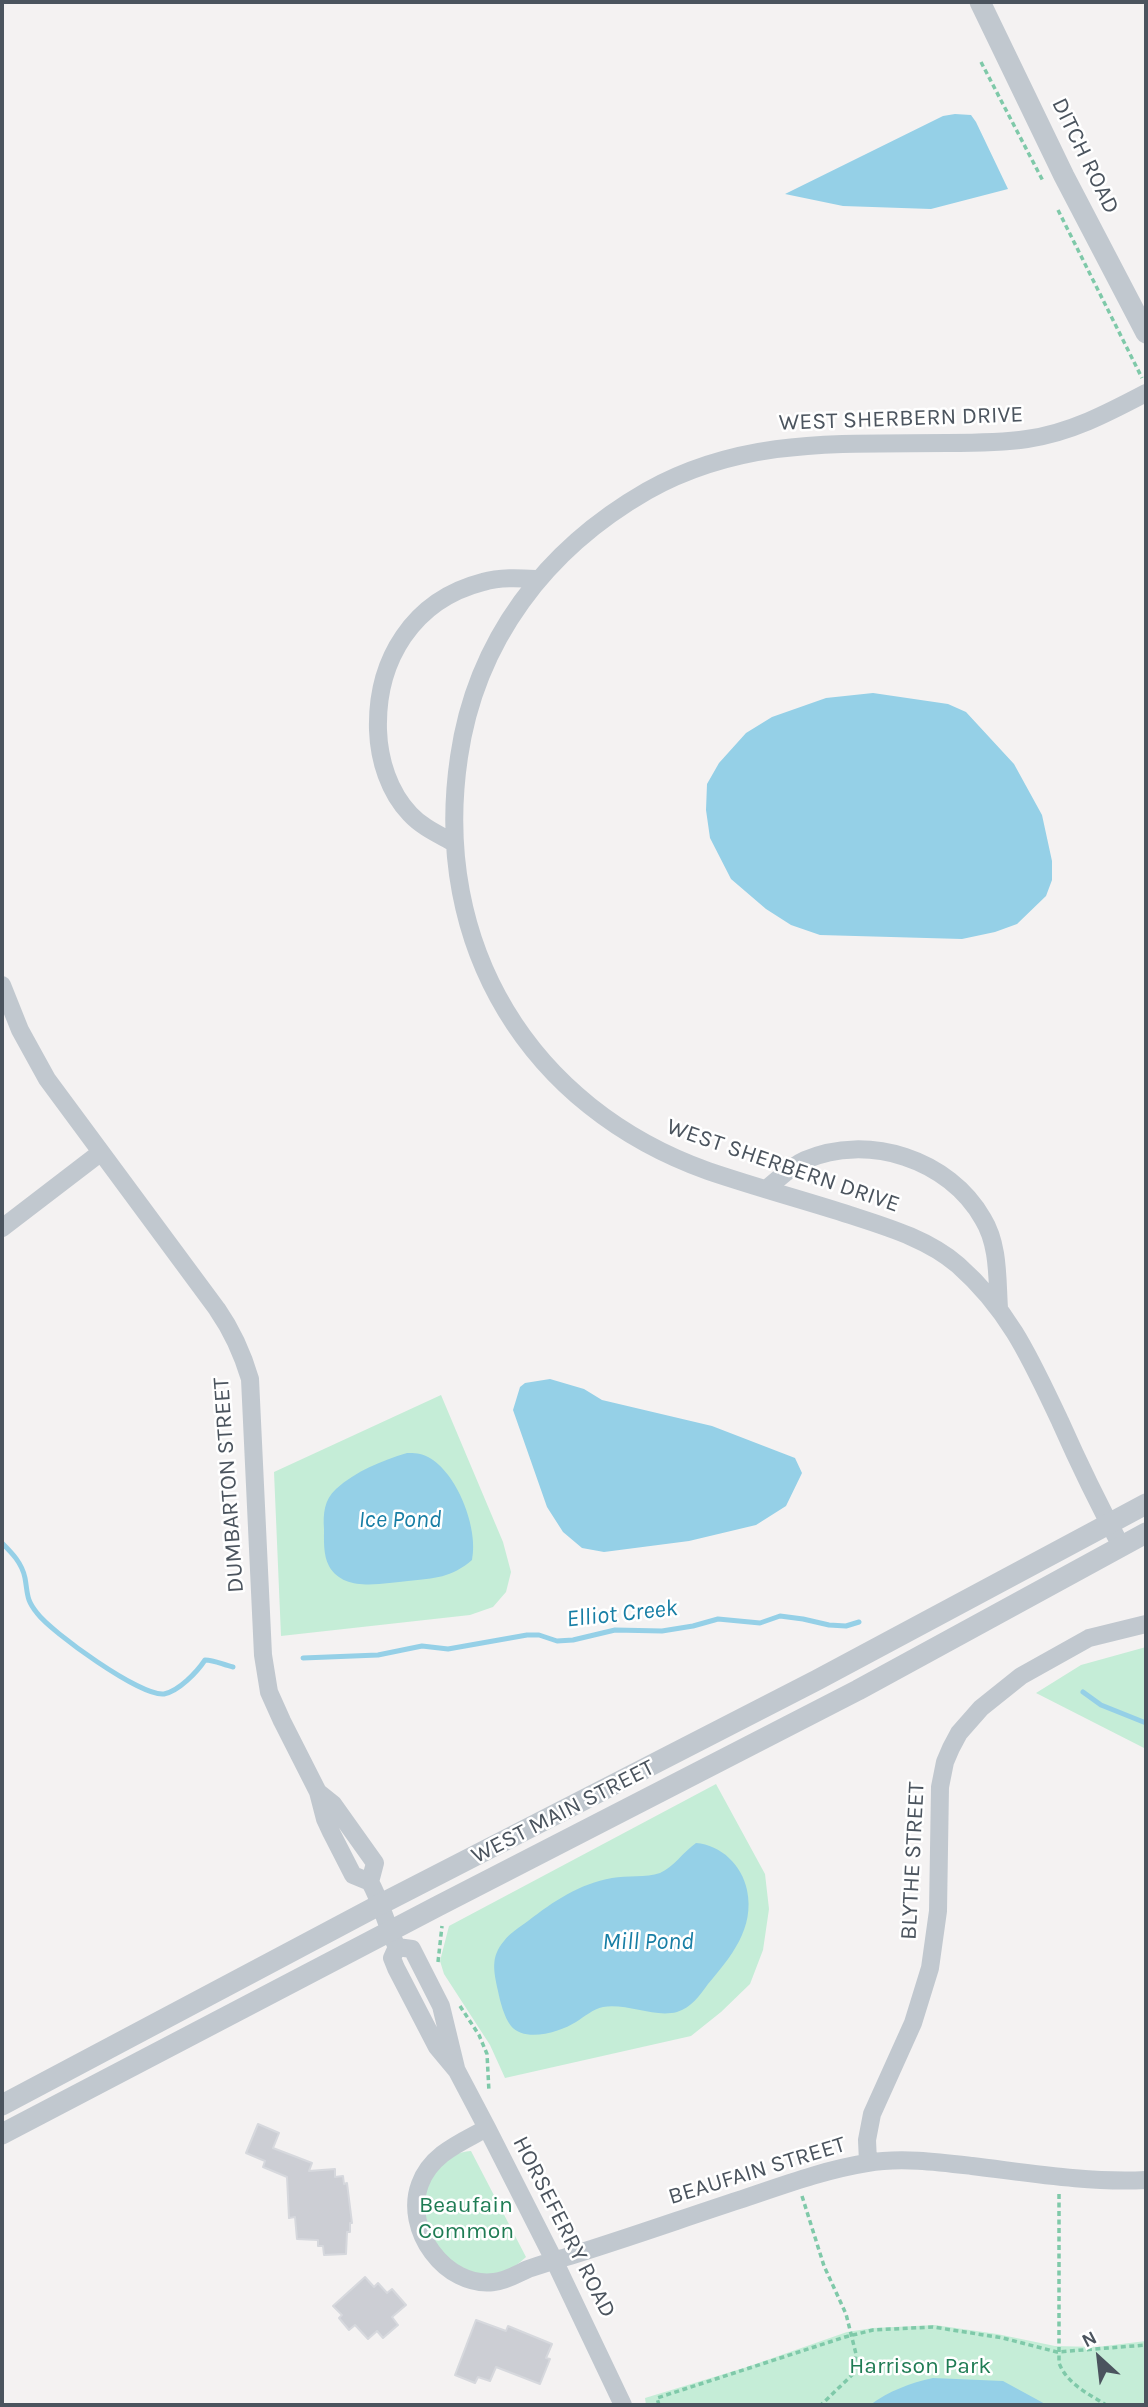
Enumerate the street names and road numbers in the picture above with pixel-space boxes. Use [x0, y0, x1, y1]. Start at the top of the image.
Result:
street label: DITCH ROAD [1045, 94, 1125, 218]
street label: WEST SHERBERN DRIVE [778, 401, 1024, 437]
street label: WEST SHERBERN DRIVE [663, 1113, 903, 1219]
street label: DUMBARTON STREET [208, 1376, 250, 1594]
street label: WEST MAIN STREET [467, 1754, 659, 1870]
street label: BLYTHE STREET [895, 1781, 931, 1941]
street label: BEAUFAIN STREET [665, 2131, 849, 2211]
street label: HORSEFERRY ROAD [506, 2132, 622, 2322]

